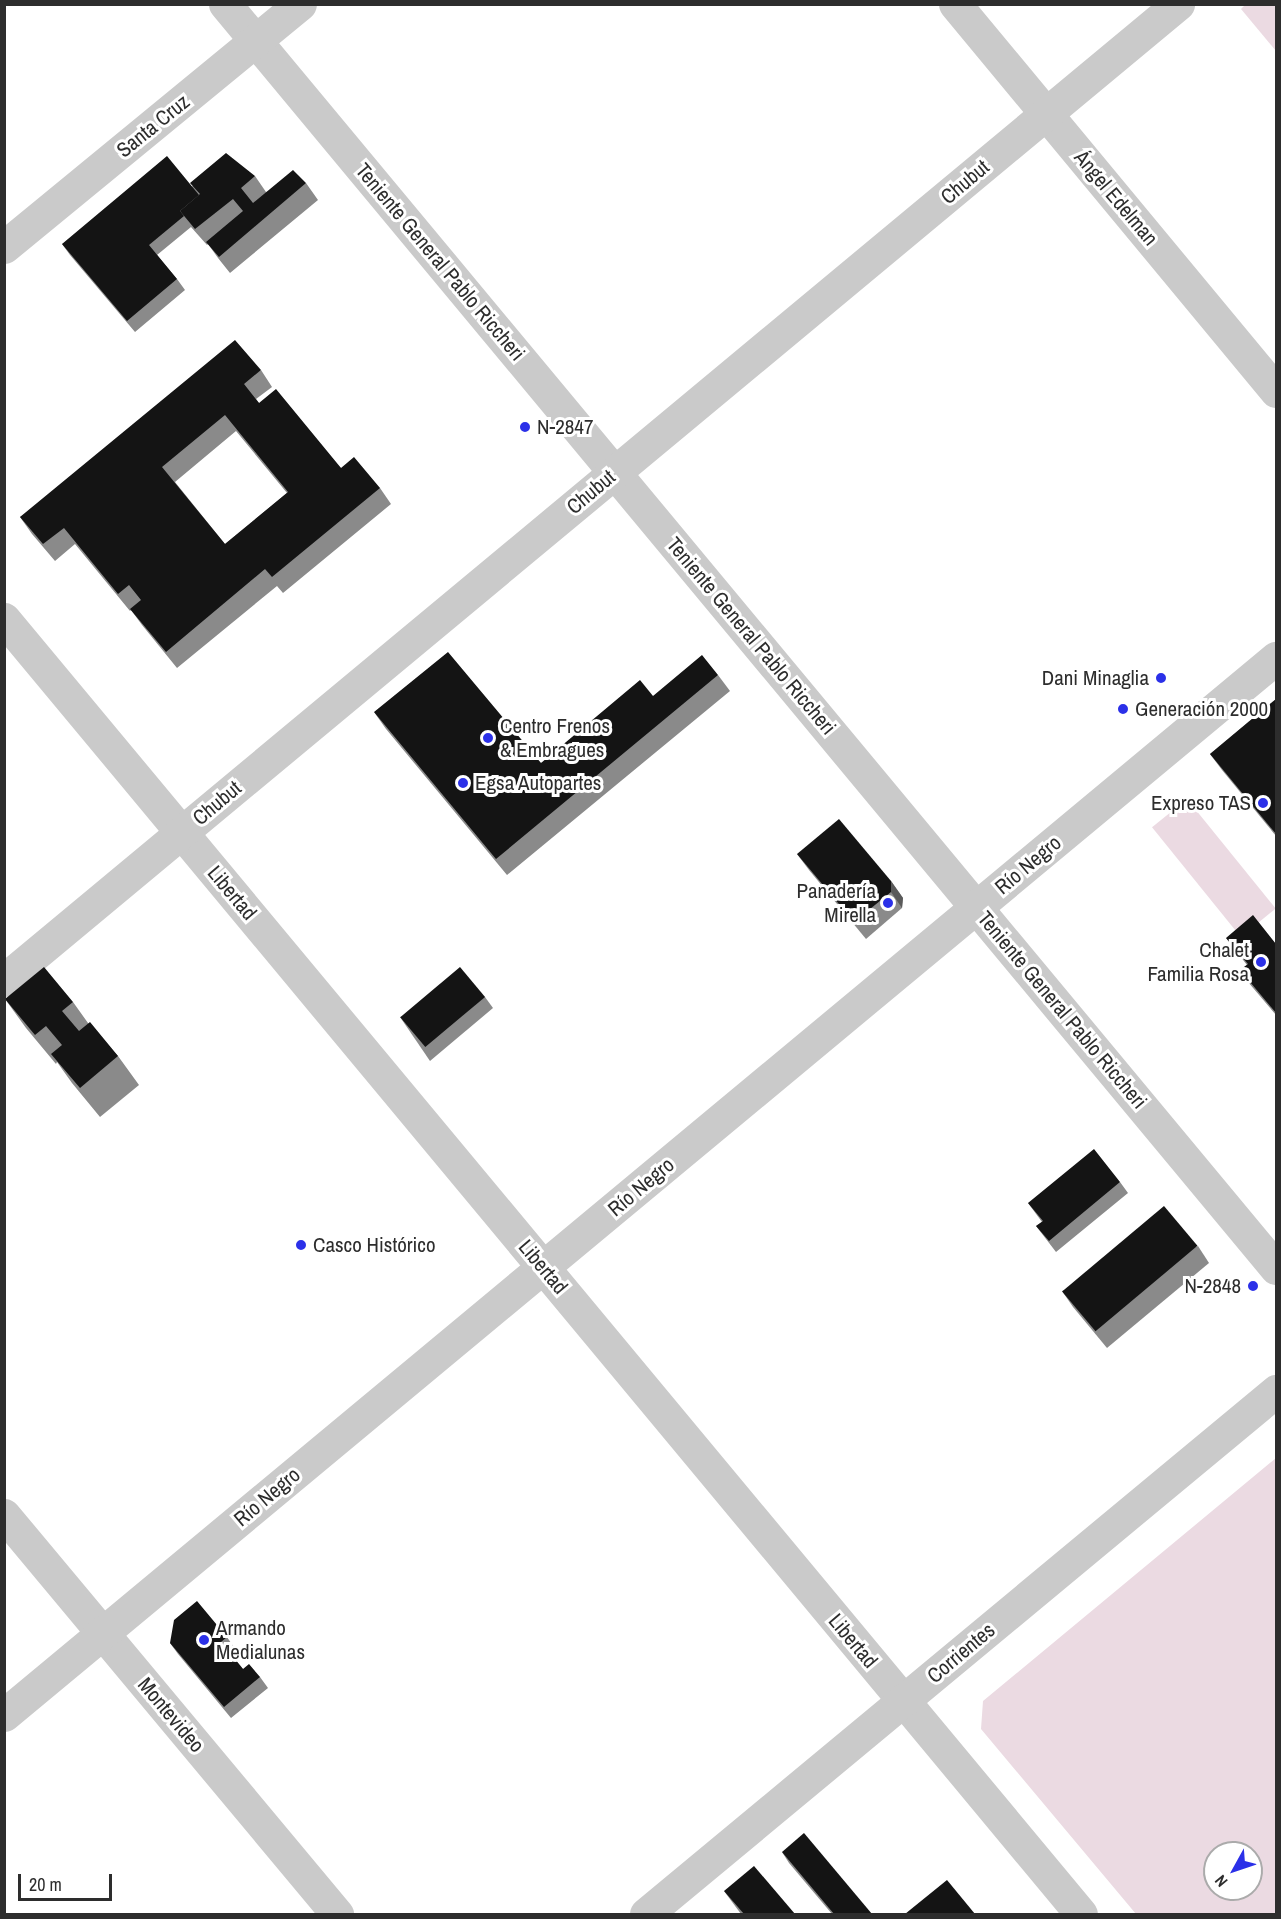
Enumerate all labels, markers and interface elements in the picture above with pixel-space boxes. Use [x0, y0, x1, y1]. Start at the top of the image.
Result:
street label: Santa Cruz [112, 89, 194, 163]
street label: Ángel Edelman [1069, 145, 1163, 251]
street label: Chubut [936, 155, 994, 209]
street label: Teniente General Pablo Riccheri [350, 158, 530, 366]
place label: N-2847 [537, 414, 593, 440]
marker: N-2847 [518, 420, 532, 434]
street label: Chubut [562, 465, 620, 519]
street label: Teniente General Pablo Riccheri [661, 532, 841, 740]
place label: Dani Minaglia [1042, 665, 1149, 691]
marker: Dani Minaglia [1154, 671, 1168, 685]
place label: Generación 2000 [1135, 696, 1268, 722]
marker: Generación 2000 [1116, 702, 1130, 716]
place label: Centro Frenos & Embragues [500, 713, 610, 763]
marker: Centro Frenos & Embragues [481, 731, 495, 745]
place label: Egsa Autopartes [475, 770, 602, 796]
street label: Chubut [188, 776, 246, 830]
marker: Egsa Autopartes [456, 776, 470, 790]
place label: Expreso TAS [1151, 790, 1251, 816]
marker: Expreso TAS [1256, 796, 1270, 810]
street label: Río Negro [990, 830, 1066, 900]
street label: Libertad [202, 861, 262, 925]
place label: Panadería Mirella [797, 878, 876, 928]
marker: Panadería Mirella [881, 896, 895, 910]
street label: Teniente General Pablo Riccheri [972, 906, 1152, 1114]
place label: Chalet Familia Rosa [1147, 937, 1249, 987]
marker: Chalet Familia Rosa [1254, 955, 1268, 969]
street label: Río Negro [603, 1152, 679, 1222]
place label: Casco Histórico [313, 1232, 435, 1258]
street label: Libertad [513, 1235, 573, 1299]
marker: Casco Histórico [294, 1238, 308, 1252]
place label: N-2848 [1185, 1273, 1241, 1299]
marker: N-2848 [1246, 1279, 1260, 1293]
street label: Río Negro [229, 1462, 305, 1532]
street label: Libertad [823, 1609, 883, 1673]
place label: Armando Medialunas [216, 1615, 305, 1665]
street label: Corrientes [922, 1618, 1000, 1688]
marker: Armando Medialunas [197, 1633, 211, 1647]
street label: Montevideo [132, 1672, 210, 1758]
north arrow [1203, 1841, 1263, 1901]
scale bar [21, 1862, 116, 1900]
text: N [1209, 1871, 1232, 1892]
text: 20 m [29, 1872, 62, 1897]

